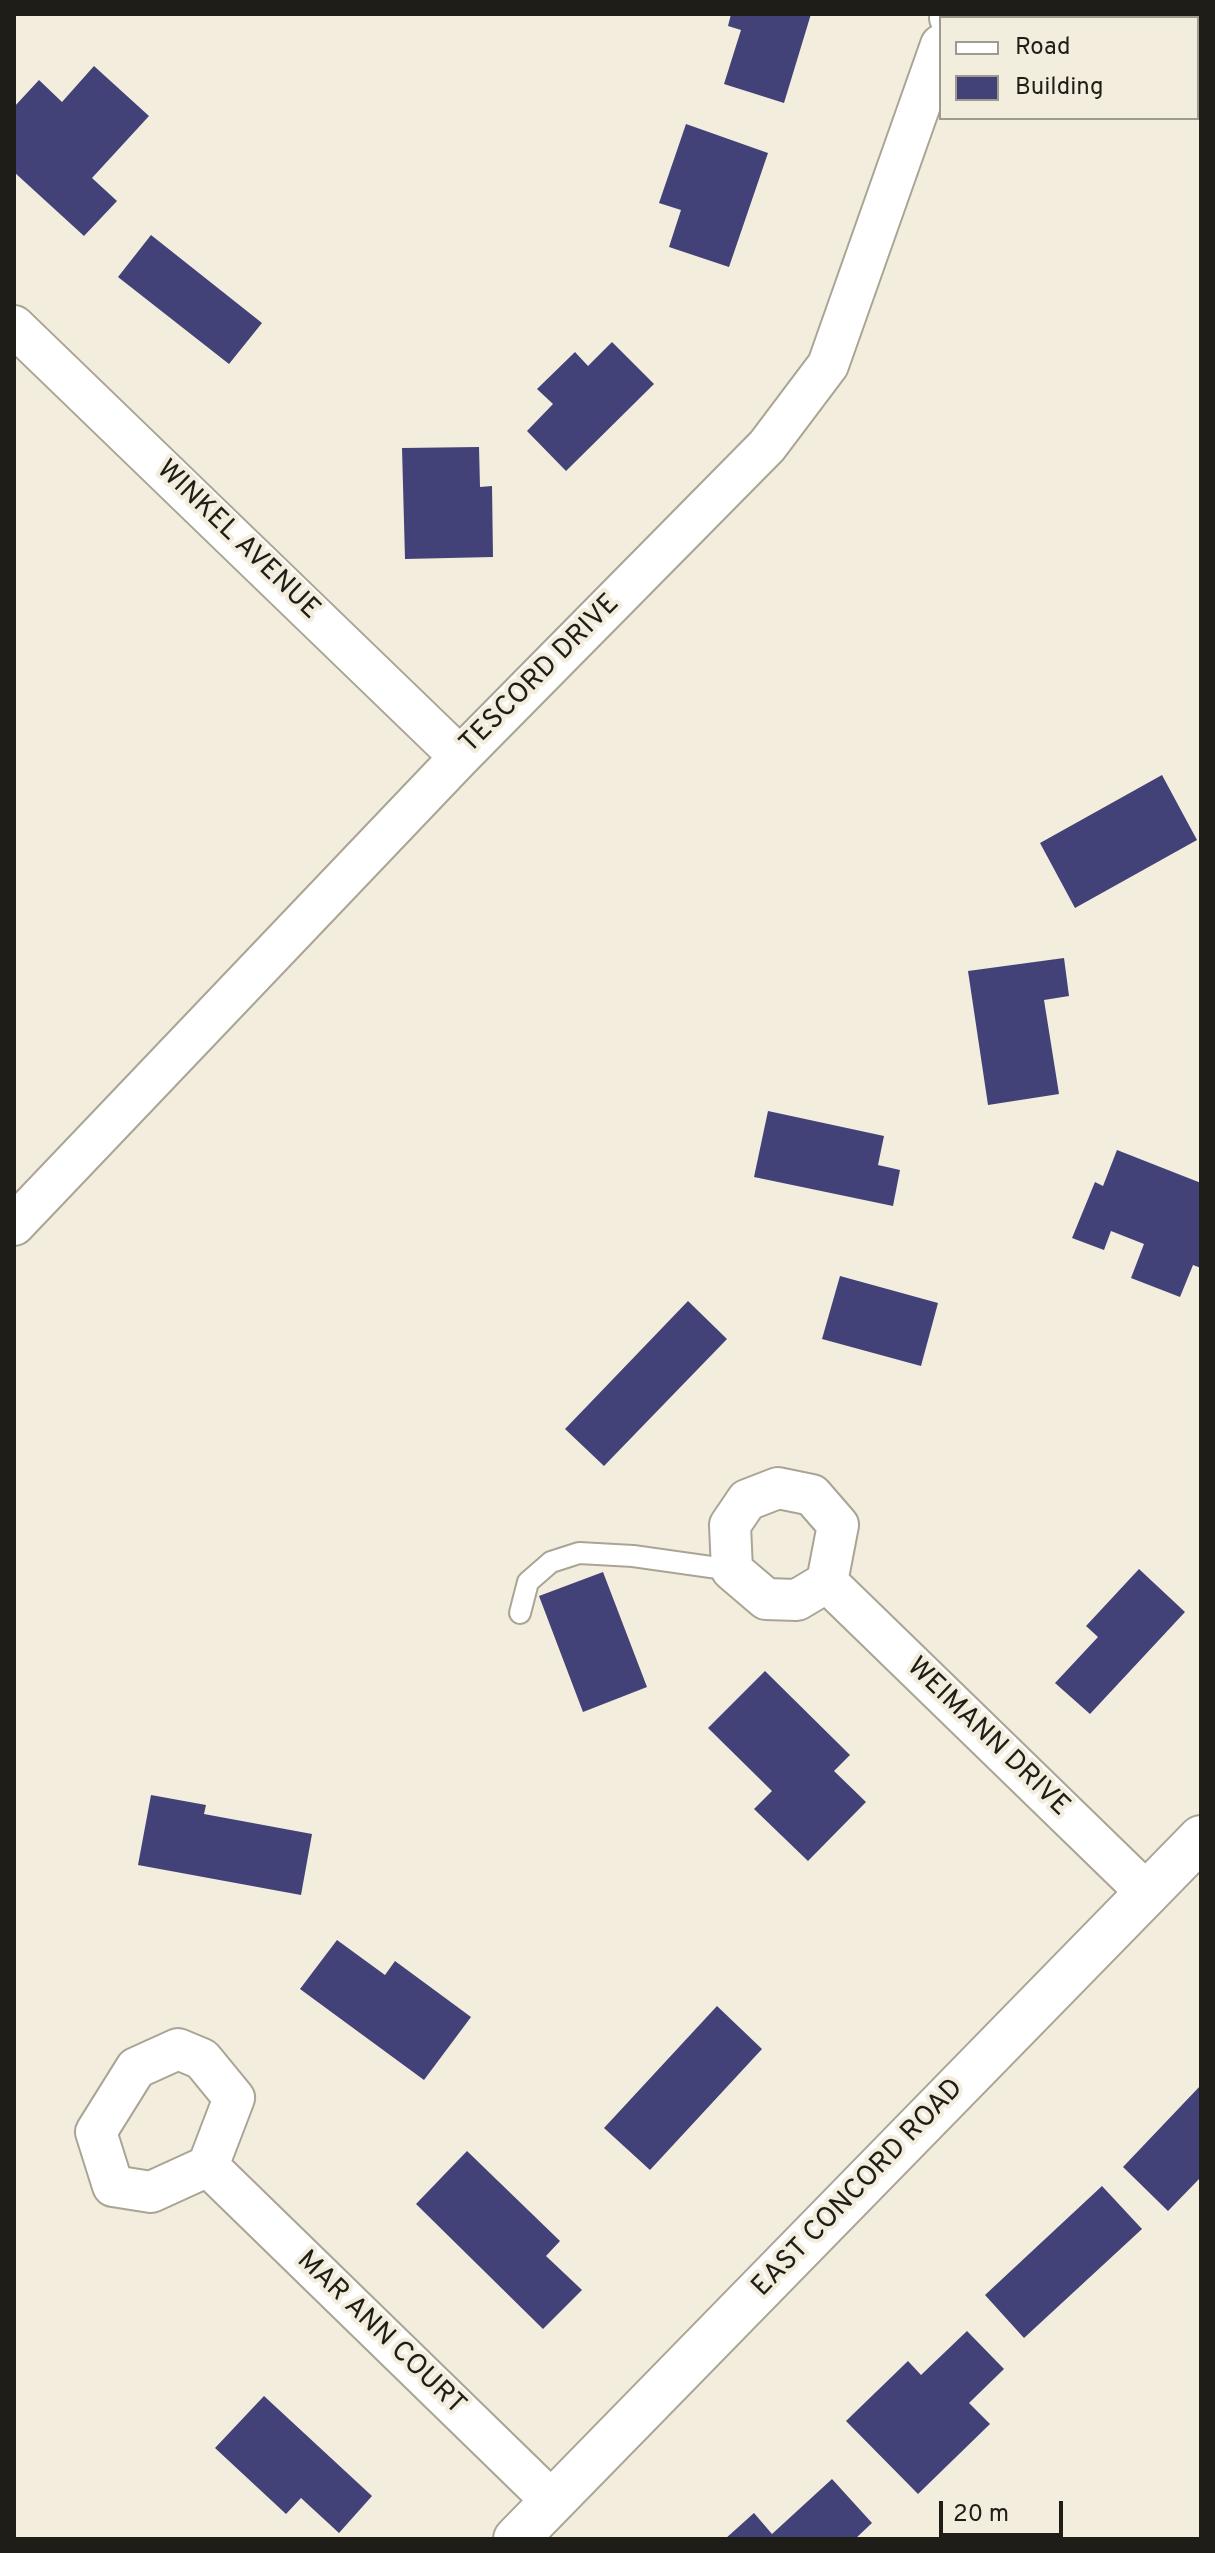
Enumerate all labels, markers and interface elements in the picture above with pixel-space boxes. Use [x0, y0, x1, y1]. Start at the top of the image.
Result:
legend [939, 16, 1199, 120]
text: Road [1015, 33, 1071, 63]
text: Building [1015, 73, 1104, 103]
street label: WINKEL AVENUE [148, 454, 326, 628]
street label: TESCORD DRIVE [454, 588, 628, 762]
street label: WEIMANN DRIVE [898, 1652, 1076, 1824]
street label: EAST CONCORD ROAD [746, 2073, 972, 2305]
street label: MAR ANN COURT [289, 2245, 471, 2423]
scale bar [943, 2485, 1067, 2535]
text: 20 m [953, 2500, 1009, 2530]

